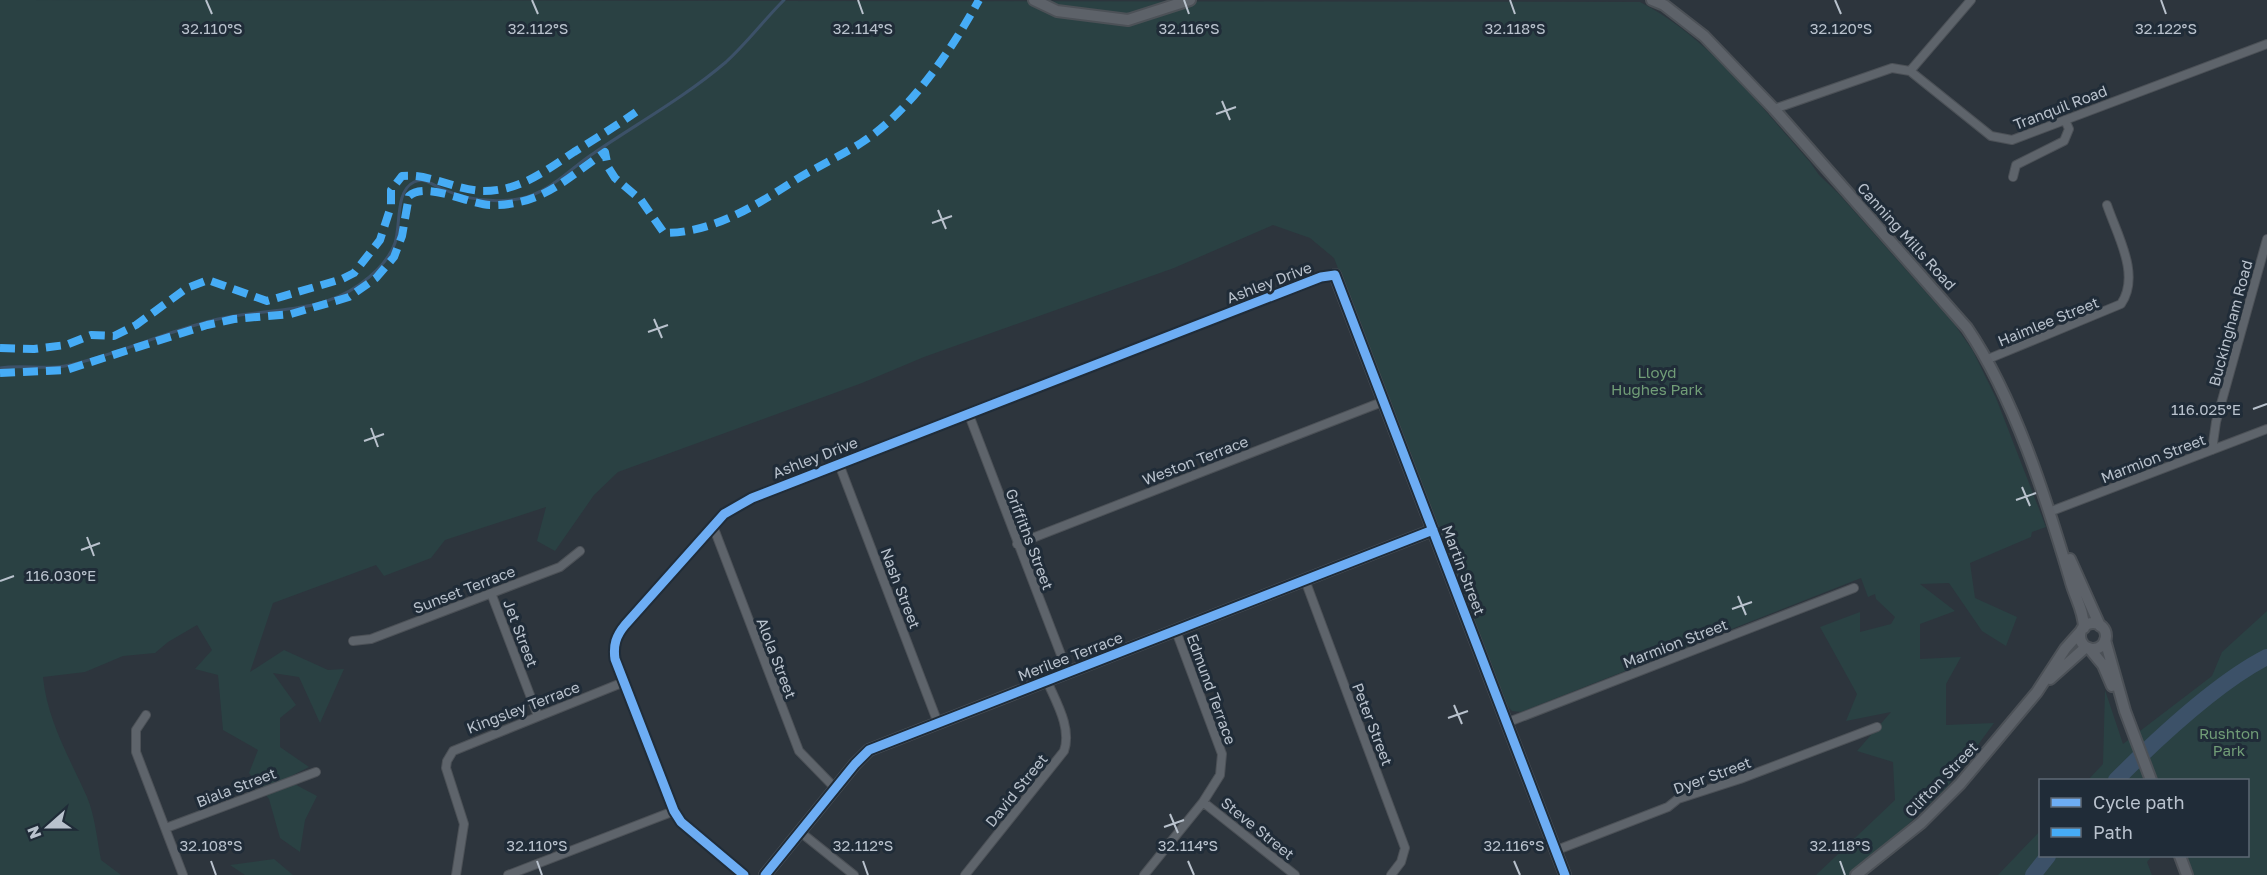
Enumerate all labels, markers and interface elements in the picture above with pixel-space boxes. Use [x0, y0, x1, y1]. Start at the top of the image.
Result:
text: 32.110°S [181, 19, 243, 37]
text: 32.112°S [508, 19, 568, 37]
text: 32.114°S [833, 19, 893, 37]
text: 32.116°S [1158, 19, 1220, 37]
text: 32.118°S [1484, 19, 1546, 37]
text: 32.120°S [1810, 19, 1872, 37]
text: 32.122°S [2135, 19, 2197, 37]
street label: Tranquil Road [2011, 81, 2109, 133]
street label: Canning Mills Road [1854, 179, 1960, 293]
street label: Ashley Drive [1224, 257, 1314, 306]
street label: Buckingham Road [2205, 258, 2255, 388]
street label: Haimlee Street [1995, 293, 2101, 349]
park label: Lloyd Hughes Park [1611, 363, 1703, 398]
text: 116.025°E [2171, 400, 2241, 418]
street label: Marmion Street [2098, 430, 2208, 486]
street label: Weston Terrace [1140, 431, 1251, 488]
street label: Ashley Drive [770, 432, 860, 481]
street label: Griffiths Street [1002, 486, 1058, 592]
street label: Martin Street [1439, 522, 1489, 618]
street label: Nash Street [877, 545, 925, 631]
street label: Sunset Terrace [410, 561, 518, 617]
text: 116.030°E [26, 566, 96, 584]
street label: Jet Street [500, 597, 542, 669]
street label: Alola Street [753, 615, 801, 701]
street label: Marmion Street [1620, 615, 1730, 671]
street label: Merilee Terrace [1015, 628, 1125, 684]
street label: Edmund Terrace [1184, 631, 1240, 747]
street label: Kingsley Terrace [464, 677, 582, 737]
street label: Peter Street [1349, 680, 1397, 768]
park label: Rushton Park [2199, 724, 2259, 759]
street label: Clifton Street [1901, 738, 1981, 820]
street label: David Street [981, 750, 1051, 830]
street label: Dyer Street [1671, 753, 1753, 797]
street label: Biala Street [194, 764, 278, 810]
legend [2039, 779, 2249, 857]
text: Cycle path [2093, 791, 2185, 813]
street label: Steve Street [1218, 793, 1298, 863]
north arrow [18, 797, 78, 857]
text: Path [2093, 821, 2133, 843]
text: N [22, 823, 46, 842]
text: 32.108°S [179, 836, 243, 854]
text: 32.110°S [506, 836, 568, 854]
text: 32.112°S [833, 836, 893, 854]
text: 32.114°S [1158, 836, 1218, 854]
text: 32.116°S [1483, 836, 1545, 854]
text: 32.118°S [1809, 836, 1871, 854]

